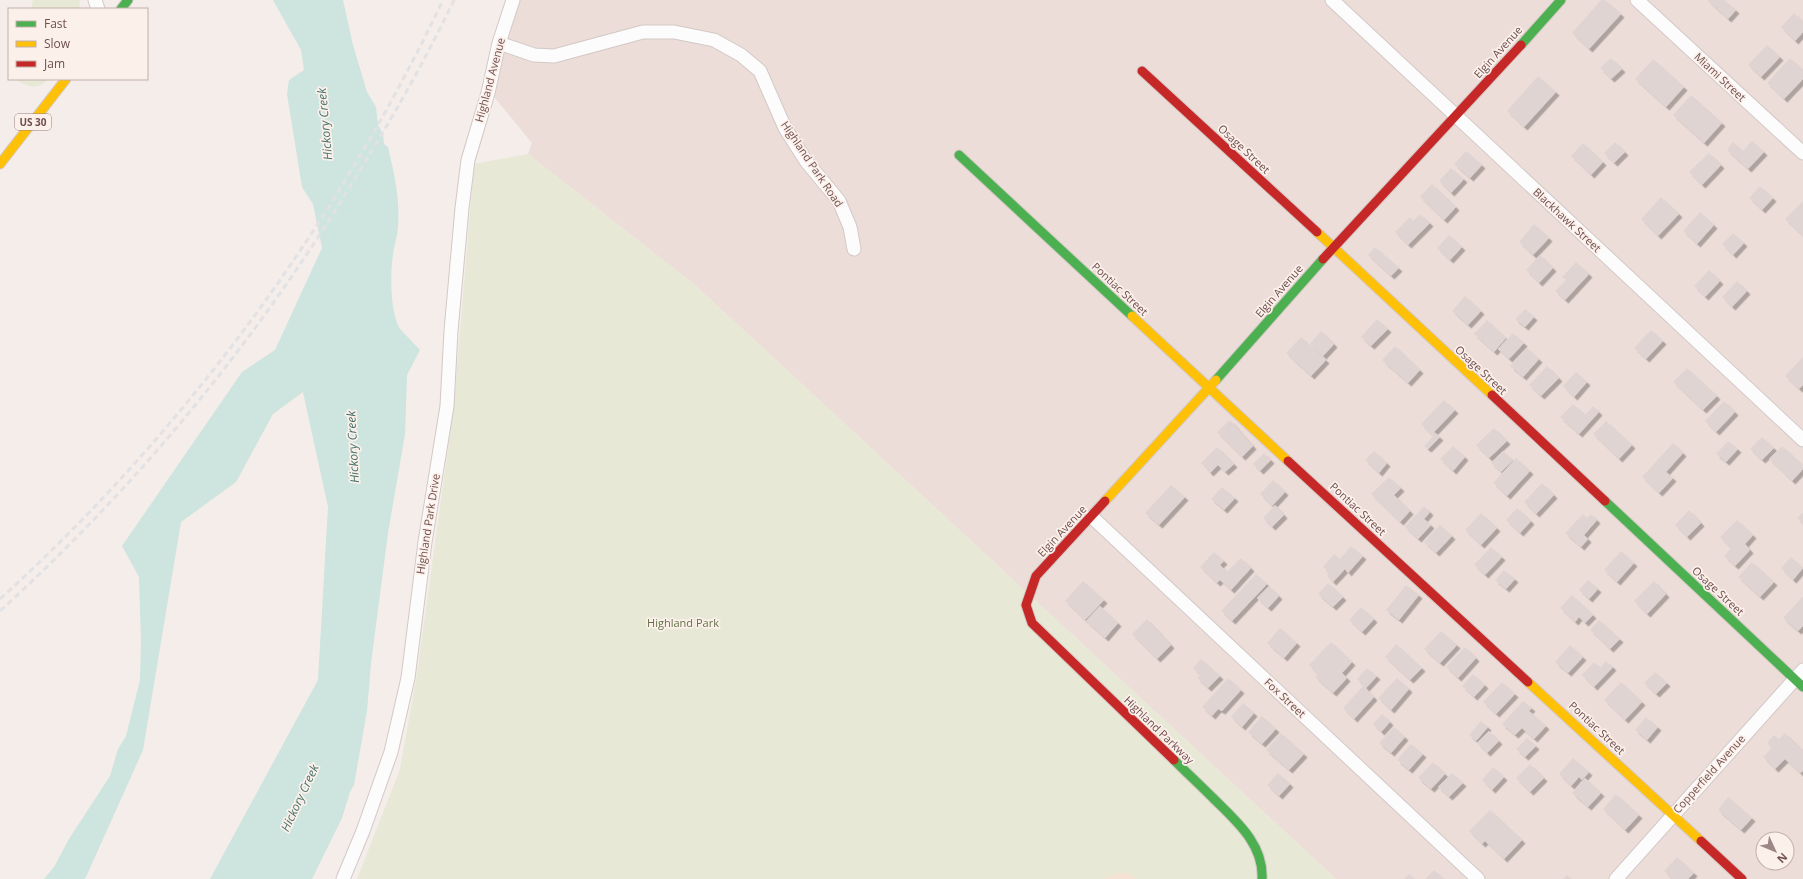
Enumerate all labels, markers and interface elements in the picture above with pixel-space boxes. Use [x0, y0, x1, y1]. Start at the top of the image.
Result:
legend [8, 8, 148, 80]
text: Fast [44, 15, 67, 32]
street label: Elgin Avenue [1470, 22, 1525, 81]
text: Slow [44, 35, 71, 52]
street label: Highland Avenue [471, 36, 508, 124]
street label: Miami Street [1691, 49, 1749, 104]
text: Jam [43, 55, 65, 72]
water label: Hickory Creek [313, 86, 336, 161]
road number: US 30 [15, 114, 51, 130]
street label: Highland Park Road [778, 118, 847, 210]
street label: Osage Street [1215, 121, 1274, 177]
street label: Blackhawk Street [1530, 184, 1605, 255]
street label: Pontiac Street [1089, 259, 1152, 319]
street label: Elgin Avenue [1251, 261, 1306, 320]
street label: Osage Street [1452, 342, 1511, 398]
water label: Hickory Creek [342, 409, 363, 484]
street label: Highland Park Drive [412, 473, 443, 575]
street label: Pontiac Street [1327, 479, 1390, 539]
street label: Elgin Avenue [1034, 502, 1089, 560]
street label: Osage Street [1689, 563, 1748, 619]
park label: Highland Park [647, 615, 719, 630]
street label: Fox Street [1261, 675, 1309, 721]
street label: Highland Parkway [1121, 692, 1198, 767]
street label: Pontiac Street [1566, 698, 1629, 758]
street label: Copperfield Avenue [1669, 731, 1748, 816]
water label: Hickory Creek [277, 760, 323, 834]
north arrow [1755, 831, 1795, 871]
text: N [1774, 850, 1791, 867]

